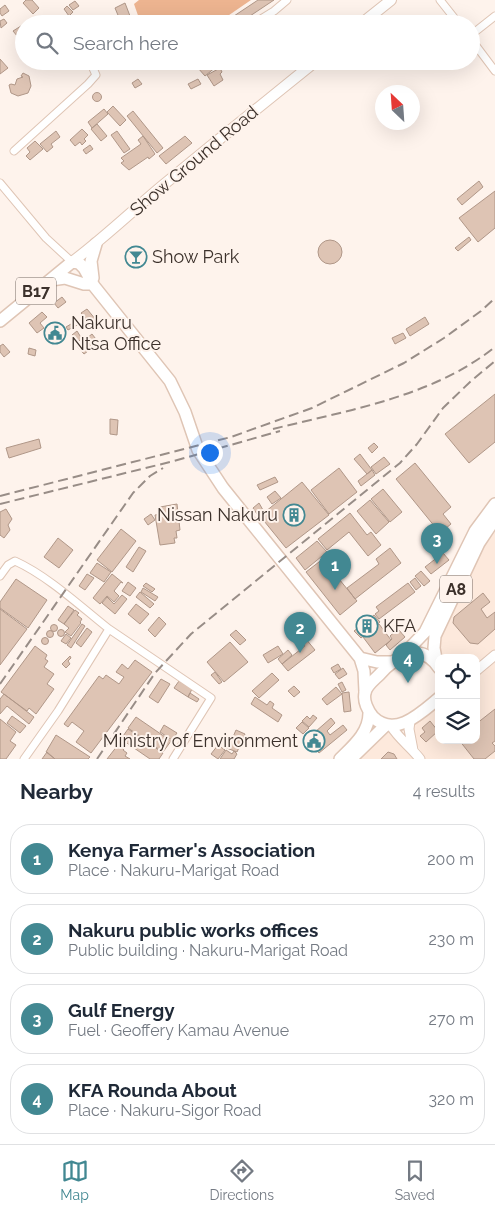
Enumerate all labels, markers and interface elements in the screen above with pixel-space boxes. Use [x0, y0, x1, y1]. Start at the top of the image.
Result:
search box [15, 15, 480, 70]
icon: search [33, 29, 61, 57]
text: Search here [73, 32, 179, 54]
north arrow [375, 85, 420, 130]
street label: Show Ground Road [126, 101, 262, 220]
bar icon: Show Park [124, 245, 148, 269]
place label: Show Park [152, 246, 240, 267]
road number: B17 [16, 278, 56, 304]
place label: Nakuru Ntsa Office [71, 312, 161, 354]
public building icon: Nakuru Ntsa Office [43, 321, 67, 345]
your location [197, 440, 223, 466]
building icon: Nissan Nakuru [282, 503, 306, 527]
place label: Nissan Nakuru [157, 504, 278, 525]
pin: 3 [421, 523, 453, 564]
pin: 1 [319, 549, 351, 590]
road number: A8 [440, 576, 472, 602]
pin: 2 [284, 612, 316, 653]
building icon: KFA [355, 614, 379, 638]
place label: KFA [383, 615, 416, 636]
pin: 4 [392, 642, 424, 683]
map controls [435, 654, 480, 744]
button: locate [435, 654, 480, 699]
button: layers [435, 699, 480, 744]
public building icon: Ministry of Environment [302, 729, 326, 753]
place label: Ministry of Environment [103, 730, 298, 751]
text: Nearby [20, 779, 93, 804]
text: 4 results [413, 782, 475, 801]
text: Kenya Farmer's Association [68, 839, 315, 861]
text: 1 [33, 850, 41, 869]
text: 200 m [427, 850, 474, 869]
text: Place · Nakuru-Marigat Road [68, 861, 279, 880]
text: Nakuru public works offices [68, 919, 318, 941]
text: 2 [32, 930, 42, 949]
text: 230 m [429, 930, 474, 949]
text: Public building · Nakuru-Marigat Road [68, 941, 348, 960]
text: Gulf Energy [68, 999, 175, 1021]
text: 3 [33, 1010, 41, 1029]
text: 270 m [429, 1010, 474, 1029]
text: Fuel · Geoffery Kamau Avenue [68, 1021, 289, 1040]
text: KFA Rounda About [68, 1079, 237, 1101]
text: 4 [32, 1090, 42, 1109]
text: 320 m [429, 1090, 474, 1109]
text: Place · Nakuru-Sigor Road [68, 1101, 261, 1120]
tab: Map [60, 1157, 89, 1203]
tab: Directions [209, 1157, 274, 1203]
tab: Saved [395, 1157, 435, 1203]

